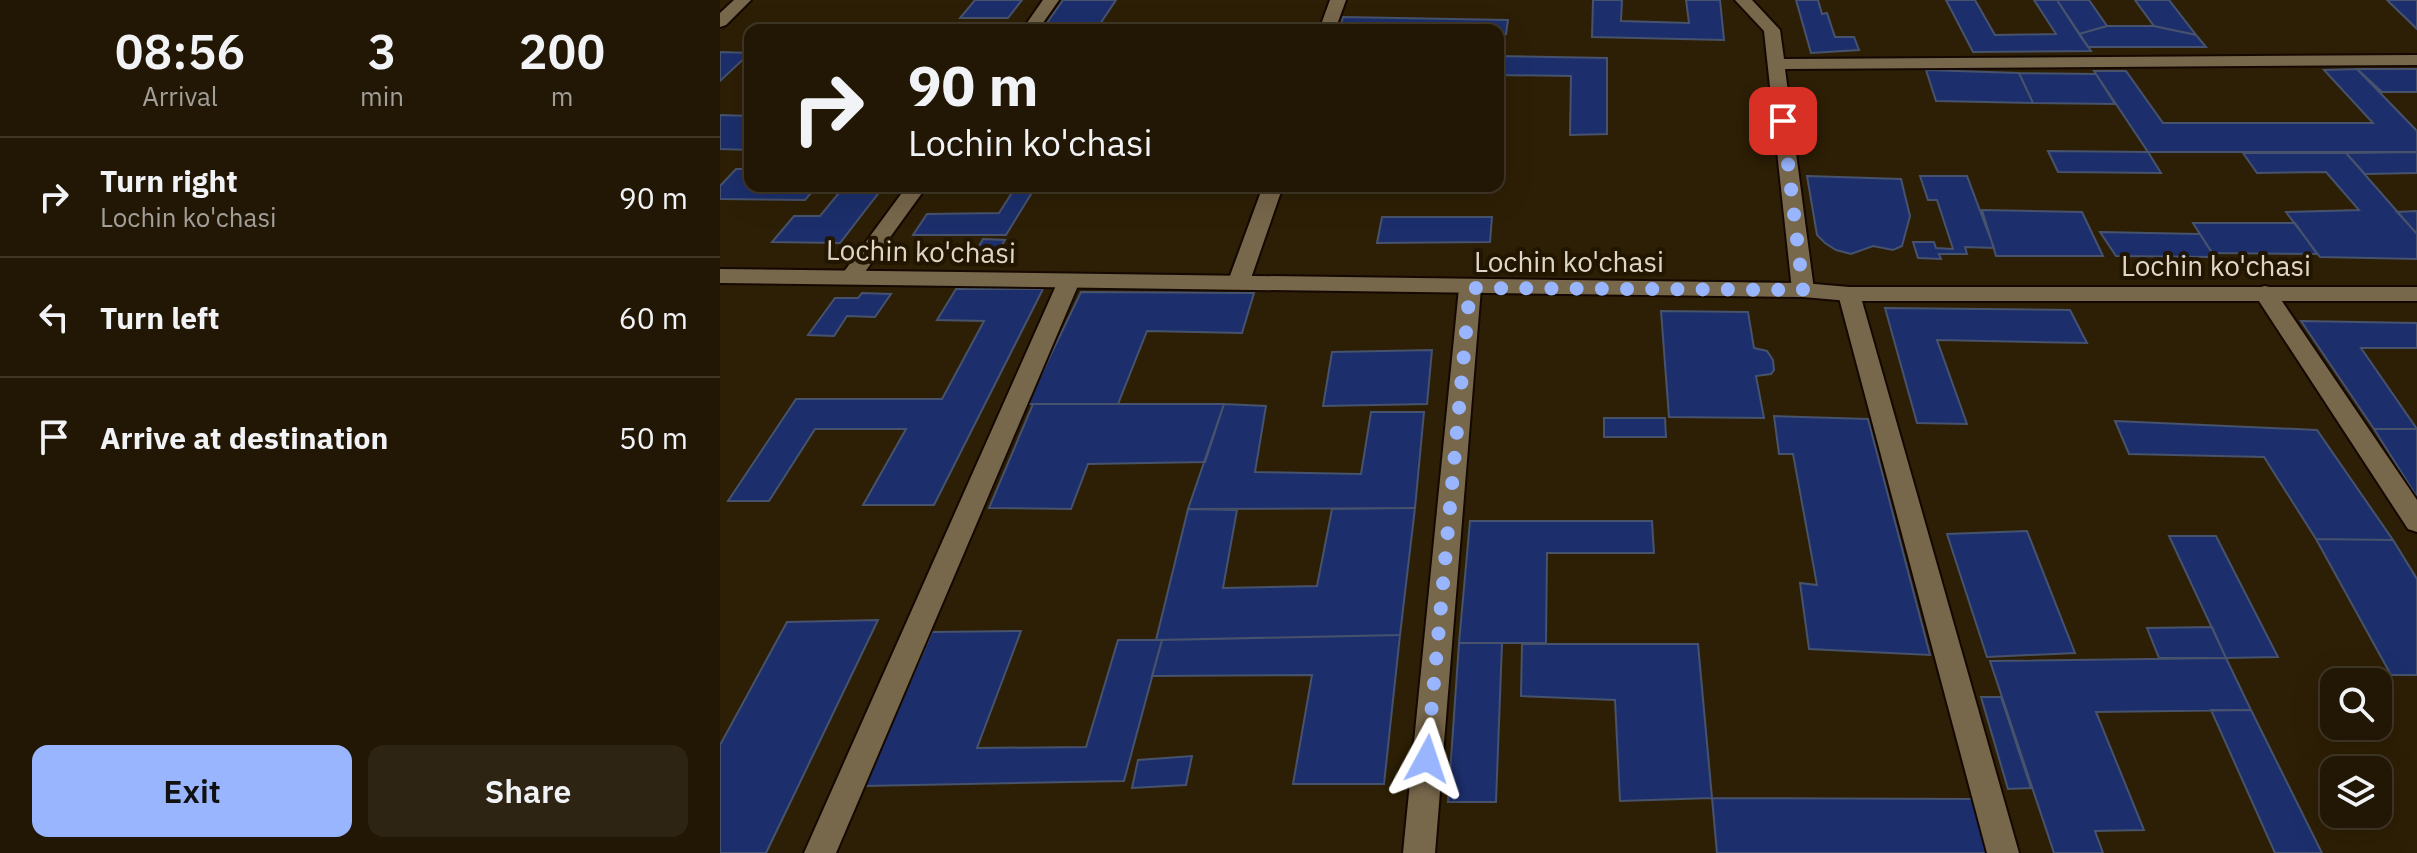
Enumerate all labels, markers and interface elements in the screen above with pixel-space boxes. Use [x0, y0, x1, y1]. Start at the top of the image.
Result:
text: 08:56 [115, 20, 245, 82]
text: 3 [368, 20, 396, 82]
text: 200 [519, 20, 605, 82]
text: 90 m [908, 49, 1038, 121]
icon: right [776, 56, 880, 160]
text: Arrival [142, 79, 218, 113]
text: min [360, 79, 404, 113]
text: m [551, 79, 573, 113]
pin [1749, 87, 1817, 155]
icon: arrive [1761, 99, 1805, 143]
text: Lochin ko'chasi [908, 119, 1152, 166]
text: Turn right [100, 161, 238, 200]
icon: right [32, 175, 76, 219]
text: 90 m [619, 178, 688, 217]
text: Lochin ko'chasi [100, 200, 277, 234]
street label: Lochin ko'chasi [826, 231, 1016, 271]
street label: Lochin ko'chasi [1474, 243, 1664, 280]
street label: Lochin ko'chasi [2121, 247, 2311, 284]
icon: left [32, 295, 76, 339]
text: Turn left [100, 298, 219, 337]
text: 60 m [619, 298, 688, 337]
icon: arrive [32, 415, 76, 459]
text: Arrive at destination [100, 418, 388, 457]
text: 50 m [619, 418, 688, 457]
map controls [2320, 668, 2392, 828]
button: search [2320, 668, 2392, 740]
position arrow [1385, 717, 1469, 801]
button: Exit [32, 745, 352, 837]
button: Share [368, 745, 688, 837]
button: layers [2320, 756, 2392, 828]

